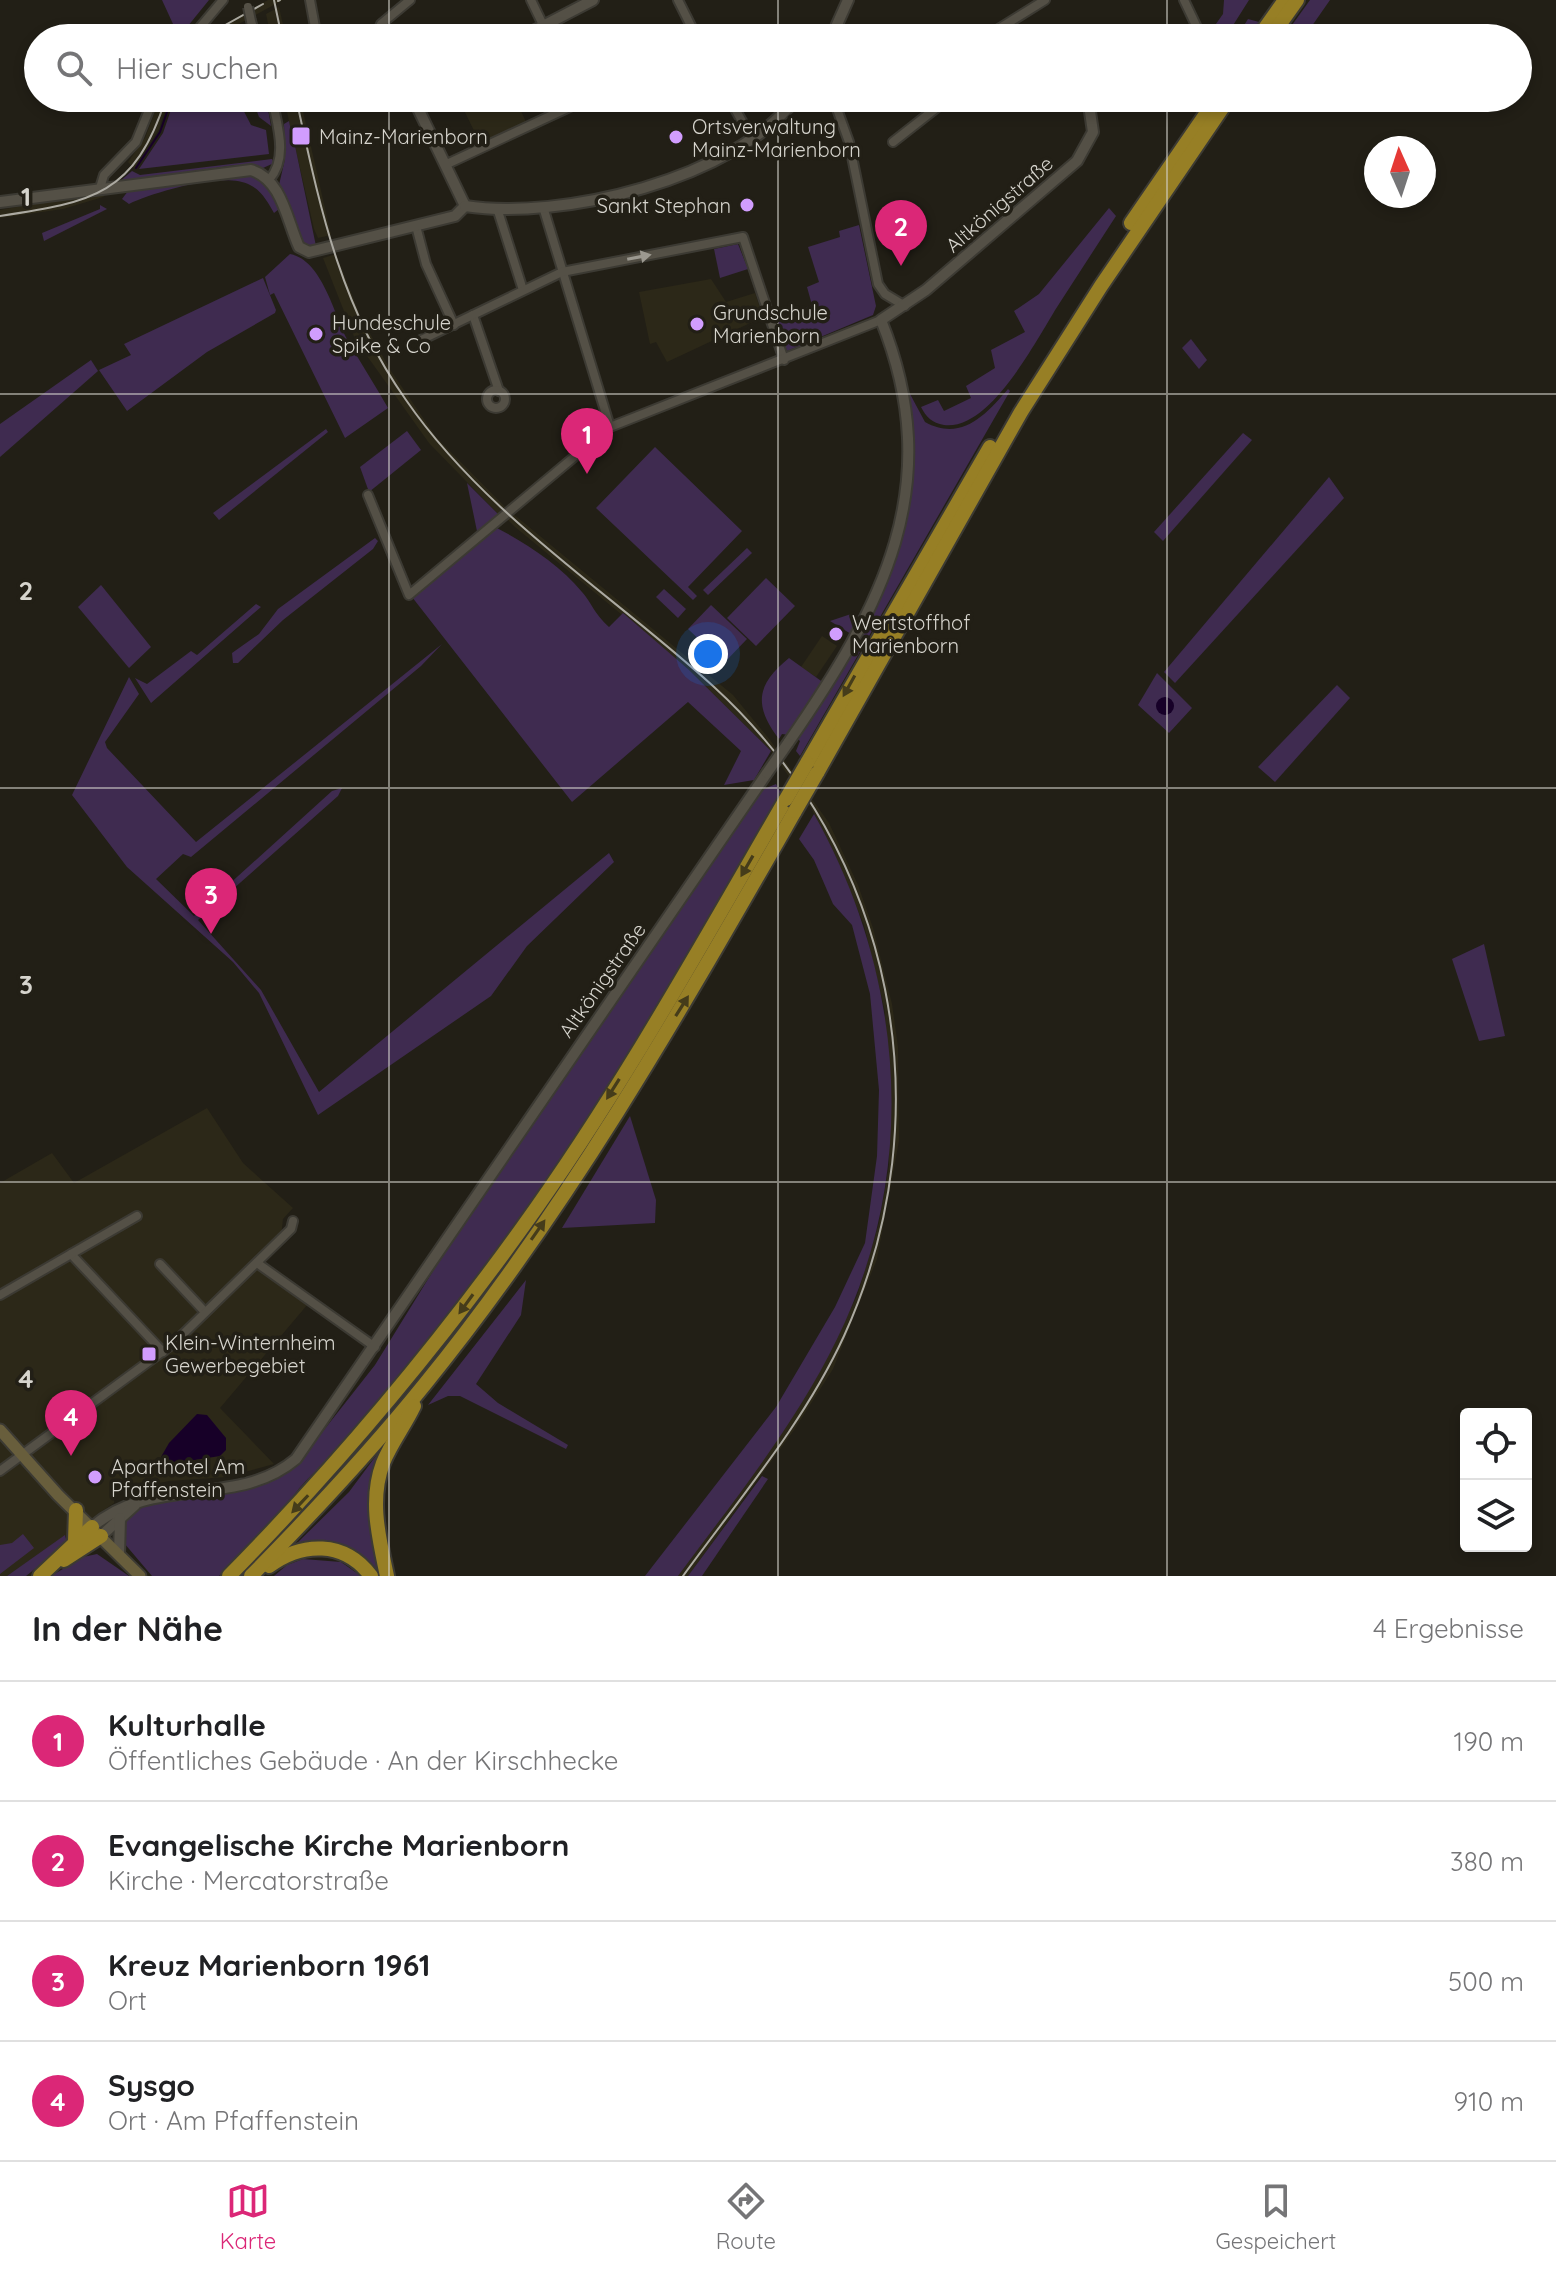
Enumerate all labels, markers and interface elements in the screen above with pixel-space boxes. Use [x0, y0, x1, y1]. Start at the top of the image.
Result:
search box [24, 24, 1532, 112]
icon: search [52, 46, 96, 90]
text: Hier suchen [116, 49, 279, 87]
place label: Ortsverwaltung Mainz-Marienborn [692, 114, 861, 162]
place label: Mainz-Marienborn [319, 124, 488, 149]
marker: Mainz-Marienborn [290, 125, 312, 147]
marker: Ortsverwaltung Mainz-Marienborn [667, 128, 685, 146]
north arrow [1364, 136, 1436, 208]
street label: Altkönigstraße [940, 151, 1058, 257]
text: 1 [21, 180, 31, 213]
place label: Sankt Stephan [597, 193, 731, 218]
marker: Sankt Stephan [738, 196, 756, 214]
pin: 2 [875, 200, 927, 266]
one-way arrow [627, 251, 652, 263]
place label: Grundschule Marienborn [713, 300, 828, 348]
place label: Hundeschule Spike & Co [332, 310, 451, 358]
marker: Grundschule Marienborn [688, 315, 706, 333]
marker: Hundeschule Spike & Co [307, 325, 325, 343]
pin: 1 [561, 408, 613, 474]
text: 2 [19, 574, 33, 607]
place label: Wertstoffhof Marienborn [852, 610, 970, 658]
marker: Wertstoffhof Marienborn [827, 625, 845, 643]
your location [688, 634, 728, 674]
one-way arrow [842, 675, 856, 698]
one-way arrow [740, 855, 754, 878]
pin: 3 [185, 868, 237, 934]
street label: Altkönigstraße [553, 918, 651, 1042]
text: 3 [19, 968, 33, 1001]
one-way arrow [675, 995, 689, 1017]
one-way arrow [606, 1079, 621, 1100]
one-way arrow [530, 1220, 545, 1241]
one-way arrow [459, 1294, 475, 1314]
place label: Klein-Winternheim Gewerbegebiet [165, 1330, 335, 1378]
marker: Klein-Winternheim Gewerbegebiet [140, 1345, 158, 1363]
text: 4 [18, 1362, 34, 1395]
pin: 4 [45, 1390, 97, 1456]
map controls [1460, 1408, 1532, 1552]
button: locate [1460, 1408, 1532, 1480]
place label: Aparthotel Am Pfaffenstein [111, 1454, 245, 1502]
marker: Aparthotel Am Pfaffenstein [86, 1468, 104, 1486]
button: layers [1460, 1480, 1532, 1552]
one-way arrow [292, 1494, 310, 1513]
text: In der Nähe [32, 1607, 223, 1650]
text: 4 Ergebnisse [1373, 1612, 1524, 1645]
text: Kulturhalle [108, 1706, 266, 1744]
text: 1 [53, 1725, 63, 1758]
text: 190 m [1454, 1725, 1524, 1758]
text: Öffentliches Gebäude · An der Kirschhecke [108, 1744, 618, 1777]
text: Evangelische Kirche Marienborn [108, 1826, 569, 1864]
text: 2 [51, 1845, 65, 1878]
text: 380 m [1450, 1845, 1524, 1878]
text: Kirche · Mercatorstraße [108, 1864, 389, 1897]
text: Kreuz Marienborn 1961 [108, 1946, 430, 1984]
text: 3 [51, 1965, 65, 1998]
text: 500 m [1448, 1965, 1524, 1998]
text: Ort [108, 1984, 147, 2017]
text: Sysgo [108, 2066, 195, 2104]
text: 4 [50, 2085, 66, 2118]
text: 910 m [1453, 2085, 1524, 2118]
text: Ort · Am Pfaffenstein [108, 2104, 359, 2137]
tab: Karte [220, 2179, 276, 2255]
tab: Route [716, 2179, 776, 2255]
tab: Gespeichert [1215, 2179, 1336, 2255]

